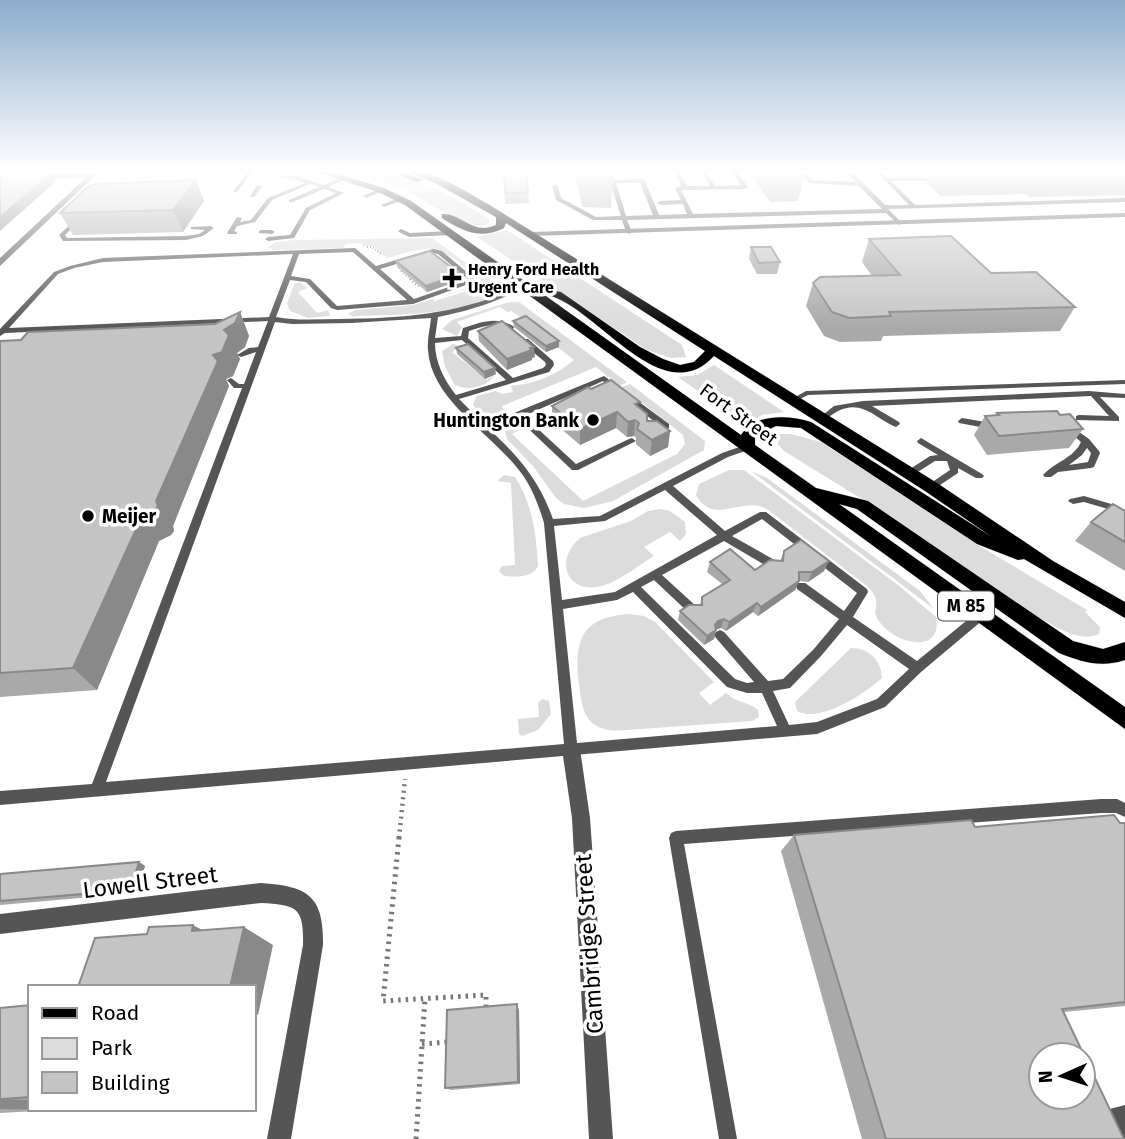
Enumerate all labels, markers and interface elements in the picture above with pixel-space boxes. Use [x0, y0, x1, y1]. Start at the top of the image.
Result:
place label: Henry Ford Health Urgent Care [468, 260, 599, 297]
marker: Henry Ford Health Urgent Care [442, 268, 462, 288]
street label: Fort Street [695, 378, 782, 450]
place label: Huntington Bank [433, 409, 580, 432]
marker: Huntington Bank [585, 412, 601, 428]
place label: Meijer [102, 505, 157, 528]
marker: Meijer [80, 508, 96, 524]
road number: M 85 [938, 592, 994, 620]
street label: Cambridge Street [569, 852, 609, 1035]
street label: Lowell Street [81, 860, 220, 904]
legend [28, 985, 256, 1111]
text: Road [91, 1000, 139, 1026]
text: Park [91, 1035, 133, 1061]
north arrow [1027, 1041, 1097, 1111]
text: Building [91, 1070, 170, 1096]
text: N [1034, 1070, 1057, 1084]

